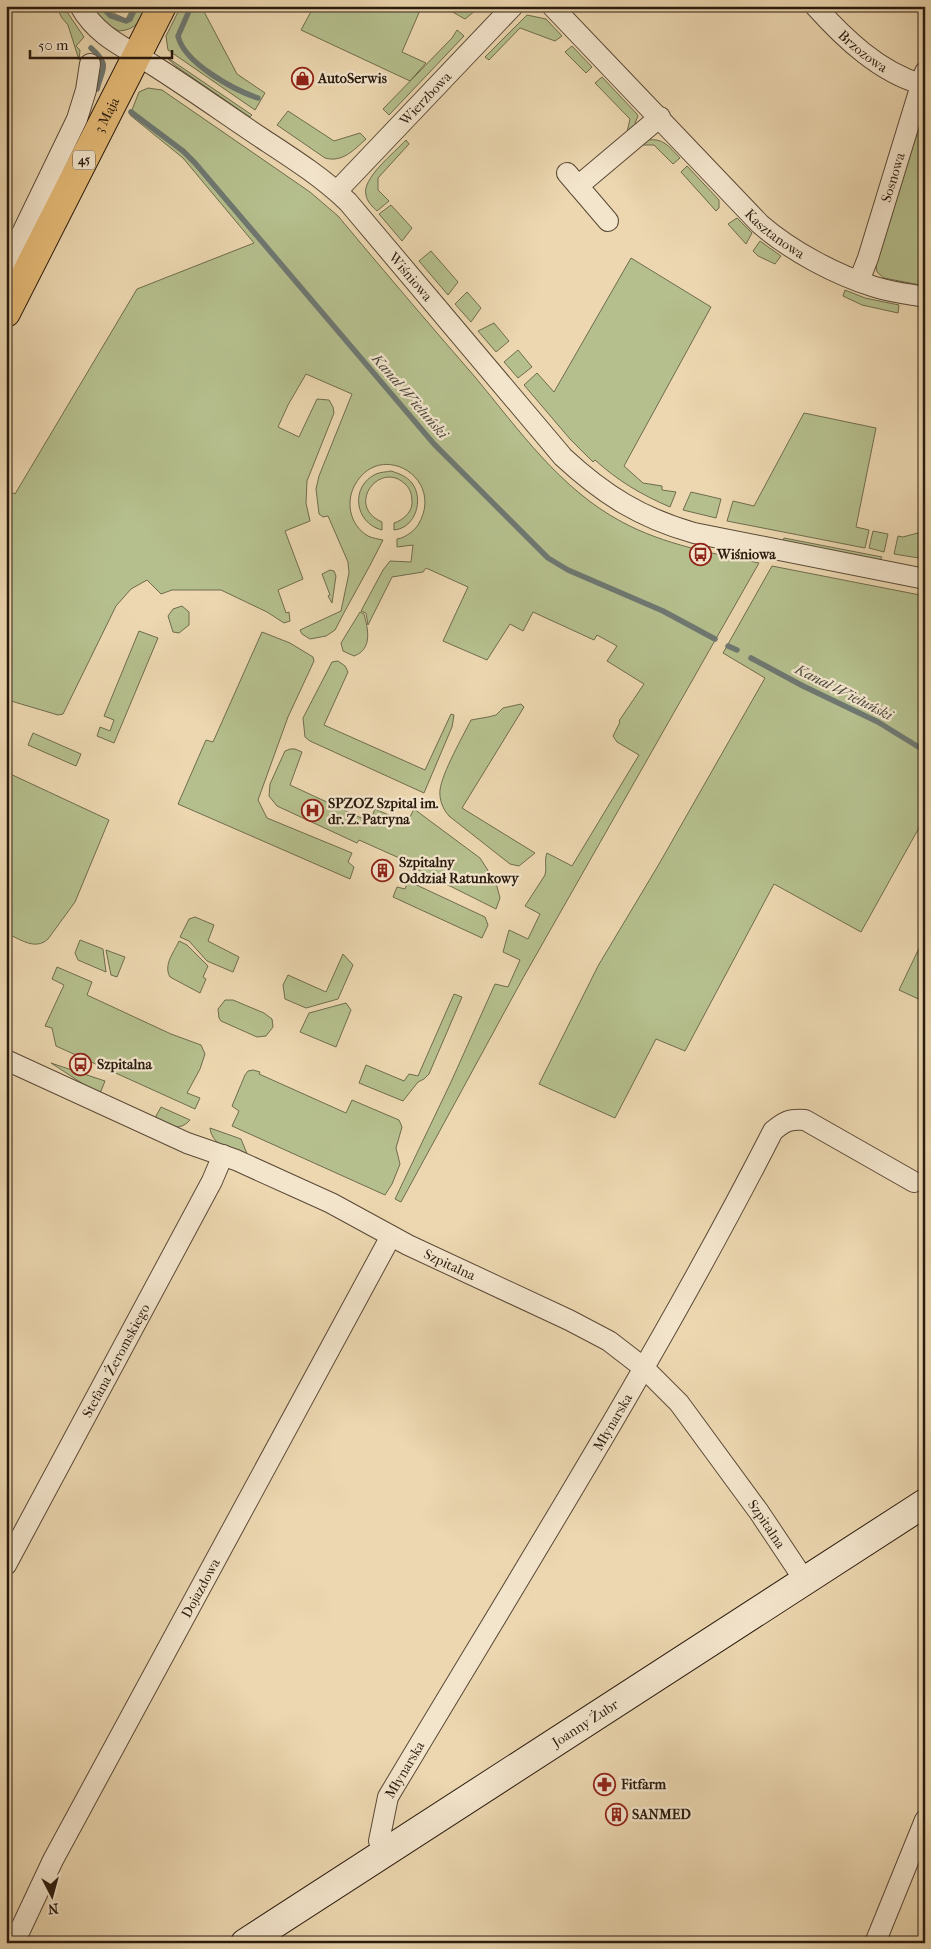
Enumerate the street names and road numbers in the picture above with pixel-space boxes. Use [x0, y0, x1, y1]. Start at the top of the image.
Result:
street label: Brzozowa [834, 27, 891, 77]
street label: Wierzbowa [395, 68, 455, 130]
street label: 3 Maja [91, 94, 123, 136]
road number: 45 [73, 150, 95, 170]
street label: Sosnowa [878, 150, 909, 204]
street label: Kasztanowa [741, 205, 808, 263]
street label: Wiśniowa [384, 248, 436, 305]
street label: Szpitalna [421, 1246, 479, 1284]
street label: Stefana Żeromskiego [79, 1301, 154, 1421]
street label: Młynarska [590, 1390, 636, 1454]
street label: Szpitalna [744, 1497, 789, 1552]
street label: Dojazdowa [178, 1555, 224, 1621]
street label: Joanny Żubr [548, 1696, 622, 1752]
street label: Młynarska [381, 1738, 429, 1801]

